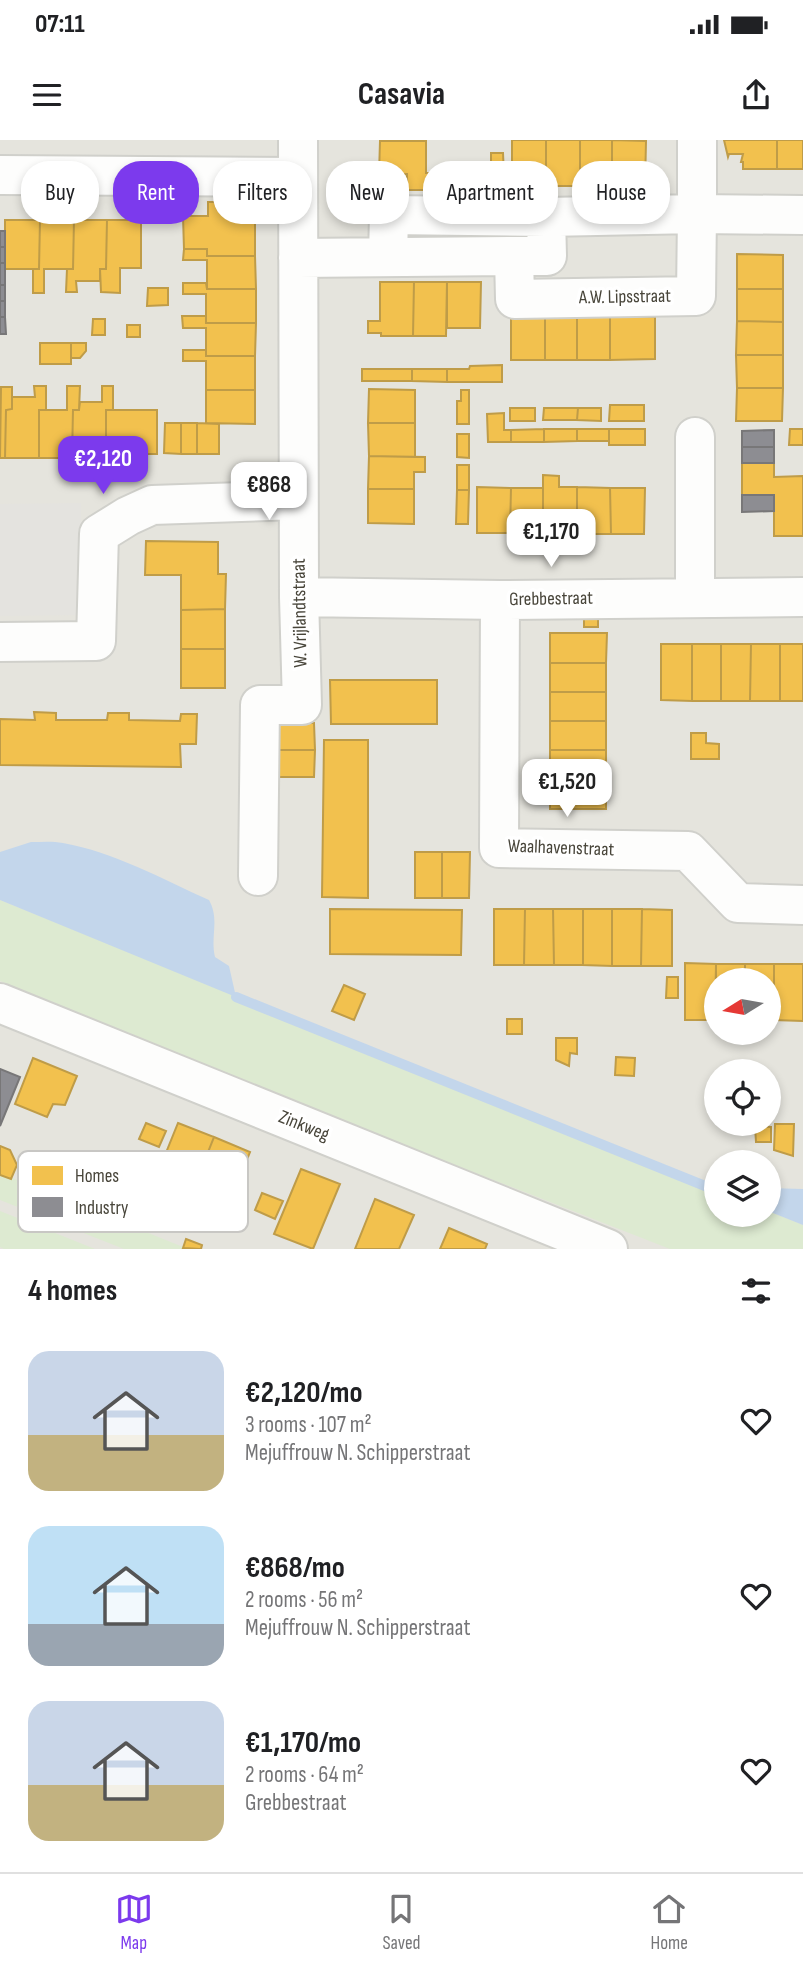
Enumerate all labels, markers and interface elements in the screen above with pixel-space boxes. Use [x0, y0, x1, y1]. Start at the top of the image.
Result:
text: 07:11 [35, 9, 85, 40]
text: Casavia [358, 75, 445, 114]
icon: menu [28, 76, 66, 114]
icon: share [737, 76, 775, 114]
chip: Buy [21, 161, 99, 224]
chip: Rent [113, 161, 199, 224]
chip: Filters [213, 161, 312, 224]
chip: New [326, 161, 409, 224]
chip: Apartment [423, 161, 558, 224]
chip: House [572, 161, 670, 224]
street label: A.W. Lipsstraat [578, 285, 671, 309]
pin: €2,120 [46, 436, 160, 496]
text: €2,120 [74, 445, 132, 473]
pin: €868 [228, 462, 310, 522]
text: €868 [247, 471, 291, 499]
pin: €1,170 [494, 510, 608, 569]
text: €1,170 [523, 518, 579, 546]
street label: W. Vrijlandtstraat [288, 558, 312, 668]
street label: Grebbestraat [509, 587, 593, 611]
pin: €1,520 [510, 760, 624, 819]
text: €1,520 [538, 768, 596, 796]
street label: Waalhavenstraat [507, 835, 615, 861]
north arrow [704, 968, 780, 1045]
map controls [704, 968, 781, 1227]
button: locate [704, 1059, 781, 1136]
street label: Zinkweg [275, 1105, 333, 1147]
button: layers [704, 1150, 781, 1227]
legend [18, 1151, 248, 1232]
text: Homes [75, 1165, 119, 1188]
text: Industry [75, 1197, 129, 1220]
icon: filters [737, 1272, 775, 1310]
text: 4 homes [28, 1273, 117, 1309]
text: €2,120/mo [245, 1375, 363, 1411]
icon: home [84, 1379, 168, 1463]
icon: heart [737, 1402, 775, 1440]
text: 3 rooms · 107 m² [245, 1411, 372, 1439]
text: Mejuffrouw N. Schipperstraat [245, 1439, 470, 1467]
text: €868/mo [245, 1550, 345, 1586]
icon: home [84, 1554, 168, 1638]
icon: heart [737, 1577, 775, 1615]
text: 2 rooms · 56 m² [245, 1586, 363, 1614]
text: Mejuffrouw N. Schipperstraat [245, 1614, 470, 1642]
text: €1,170/mo [245, 1725, 361, 1761]
icon: home [84, 1729, 168, 1813]
icon: heart [737, 1752, 775, 1790]
text: 2 rooms · 64 m² [245, 1761, 364, 1789]
text: Grebbestraat [245, 1789, 347, 1817]
tab: Map [115, 1890, 153, 1955]
tab: Saved [382, 1890, 421, 1955]
tab: Home [650, 1890, 688, 1955]

